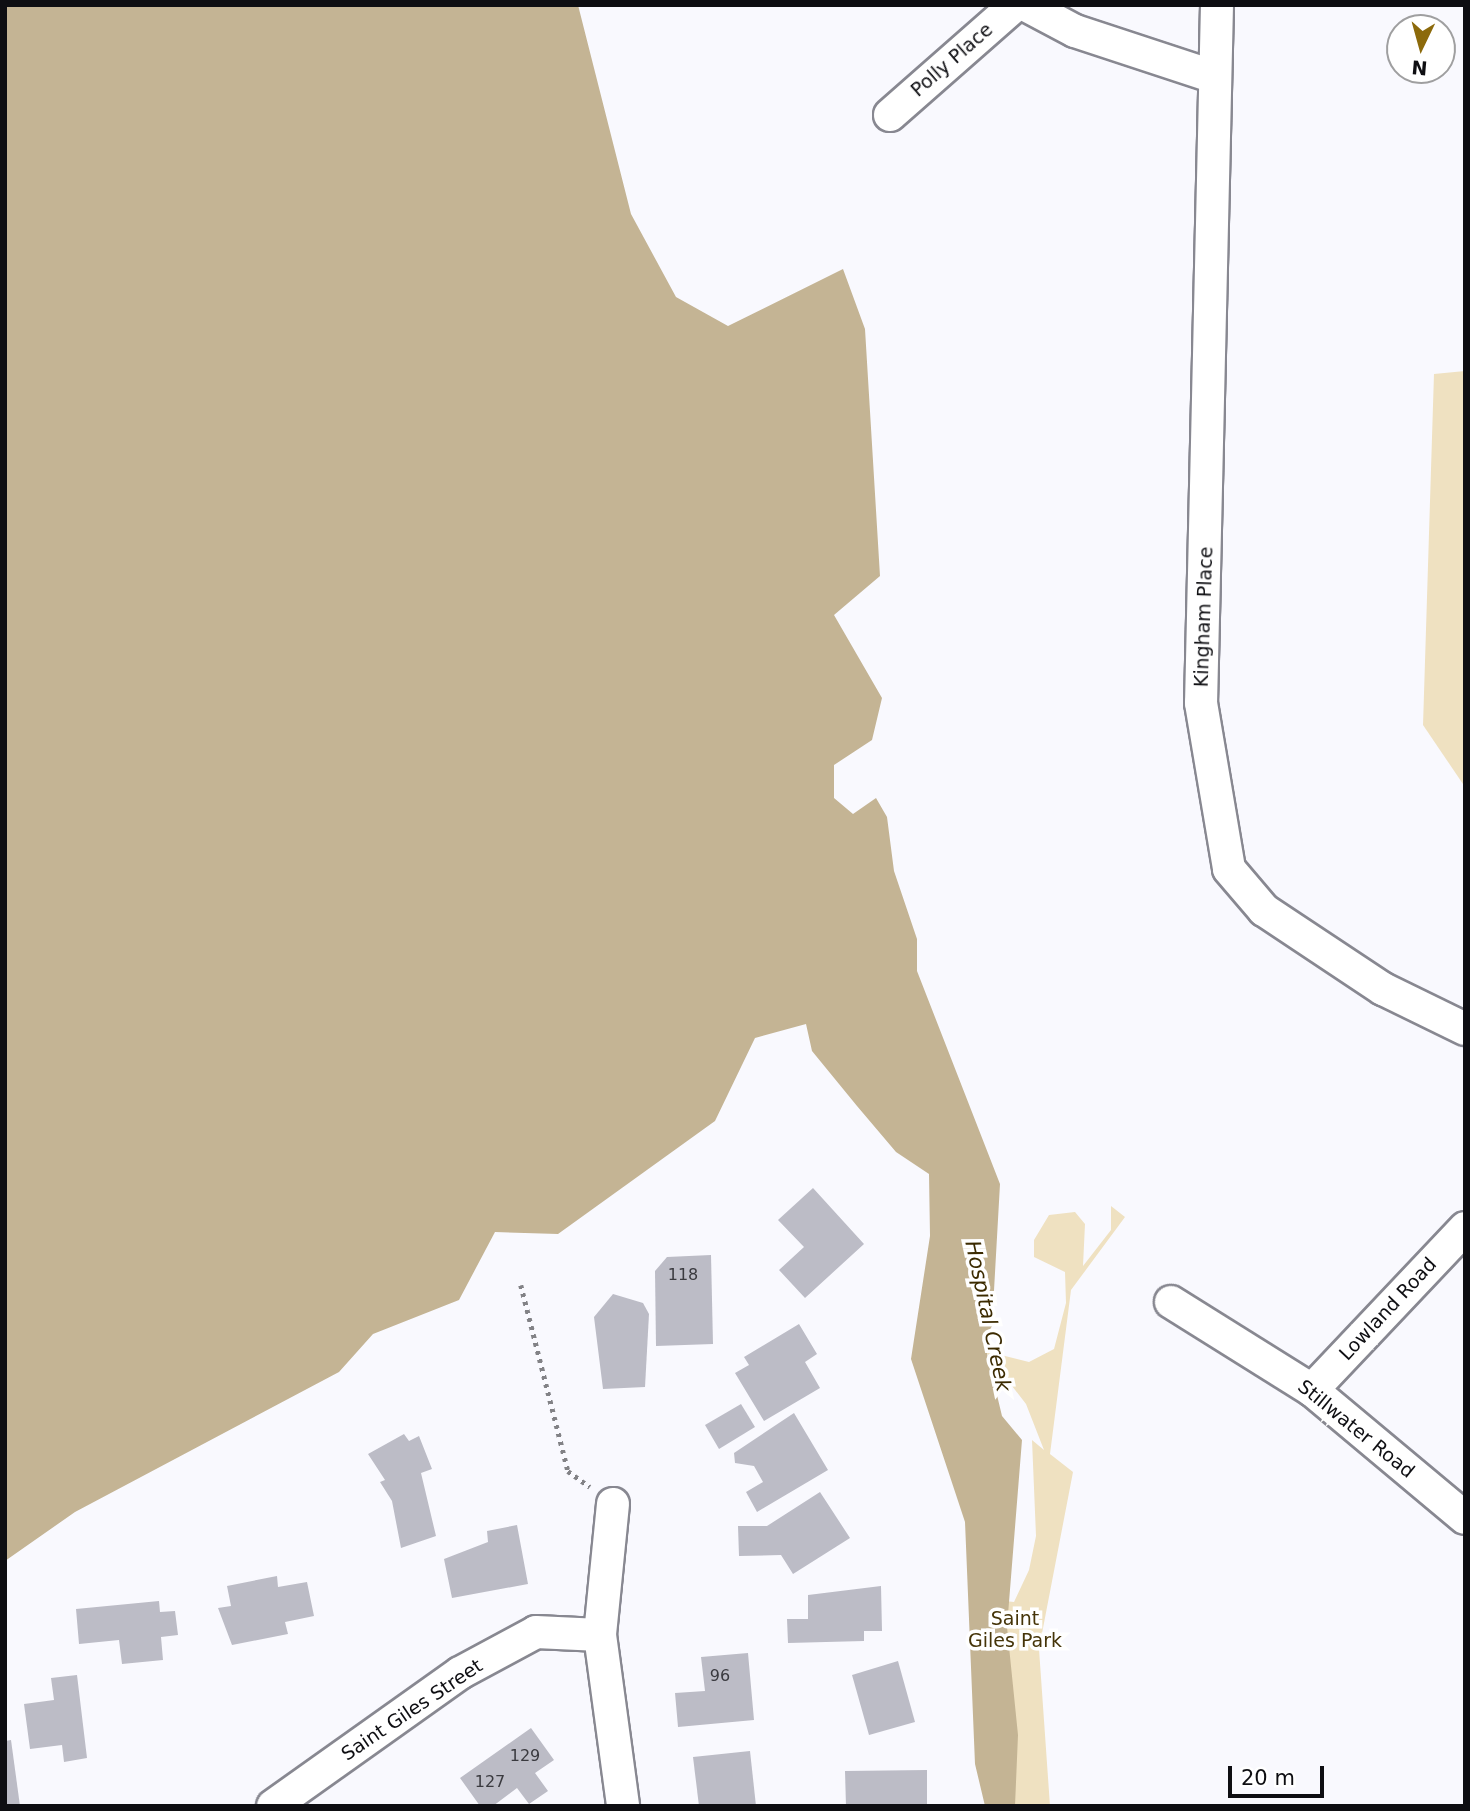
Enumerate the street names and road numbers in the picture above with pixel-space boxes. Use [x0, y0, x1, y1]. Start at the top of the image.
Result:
street label: Polly Place [906, 18, 998, 102]
street label: Kingham Place [1190, 546, 1218, 688]
street label: Lowland Road [1335, 1253, 1441, 1365]
street label: Stillwater Road [1293, 1375, 1419, 1483]
street label: Saint Giles Street [337, 1654, 487, 1766]

